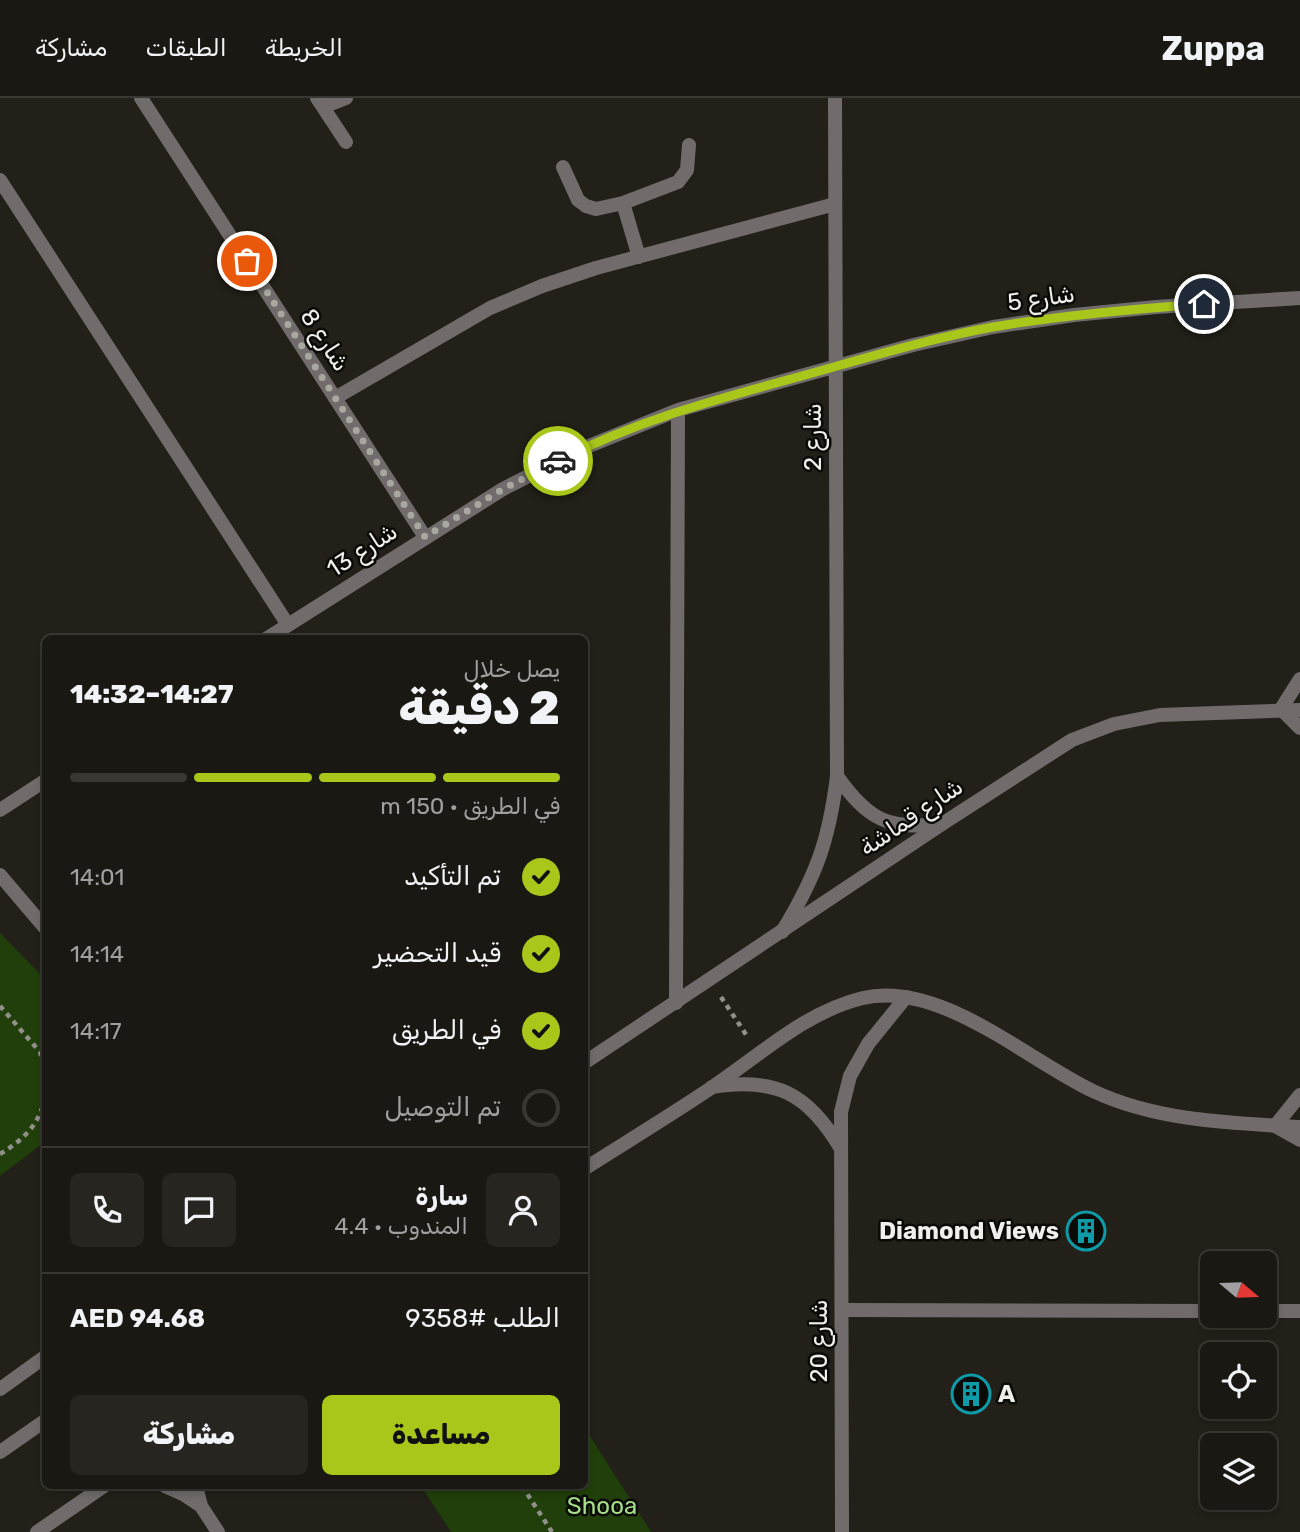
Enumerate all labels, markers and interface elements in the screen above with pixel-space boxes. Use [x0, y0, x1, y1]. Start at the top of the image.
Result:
text: Zuppa [1162, 29, 1265, 68]
text: مشاركة [35, 34, 107, 62]
text: الطبقات [145, 34, 227, 62]
text: الخريطة [265, 34, 343, 62]
pin [217, 231, 277, 291]
icon: bag [228, 242, 266, 280]
pin [1174, 274, 1234, 334]
street label: شارع 5 [1005, 279, 1077, 319]
icon: home [1185, 285, 1223, 323]
street label: شارع 8 [293, 303, 356, 378]
street label: شارع 2 [799, 403, 829, 471]
courier [523, 426, 593, 496]
icon: car [539, 442, 577, 480]
street label: شارع 13 [321, 517, 404, 585]
text: يصل خلال [464, 655, 560, 683]
text: 14:27–14:32 [70, 679, 233, 710]
text: 2 دقيقة [398, 681, 560, 736]
street label: شارع قماشة [854, 772, 969, 863]
text: في الطريق · 150 m [380, 792, 560, 820]
icon: check [522, 858, 560, 896]
text: تم التأكيد [404, 861, 501, 892]
text: 14:01 [70, 863, 124, 891]
icon: check [522, 935, 560, 973]
text: قيد التحضير [374, 938, 501, 969]
text: 14:14 [70, 940, 124, 968]
icon: check [522, 1012, 560, 1050]
text: في الطريق [392, 1015, 501, 1046]
text: 14:17 [70, 1017, 122, 1045]
text: تم التوصيل [384, 1092, 501, 1123]
button: phone [70, 1173, 144, 1247]
button: chat [162, 1173, 236, 1247]
button: person [486, 1173, 560, 1247]
text: سارة [415, 1181, 468, 1212]
building icon: Diamond Views [1065, 1210, 1107, 1252]
text: المندوب · 4.4 [334, 1212, 468, 1240]
place label: Diamond Views [879, 1217, 1059, 1245]
north arrow [1200, 1251, 1278, 1328]
map controls [1200, 1251, 1277, 1510]
street label: شارع 20 [805, 1299, 835, 1383]
text: AED 94.68 [70, 1303, 205, 1334]
text: الطلب #9358 [405, 1303, 560, 1334]
button: locate [1200, 1342, 1277, 1419]
building icon: A [950, 1373, 992, 1415]
place label: A [998, 1380, 1015, 1408]
button: مشاركة [70, 1395, 308, 1475]
button: مساعدة [322, 1395, 560, 1475]
button: layers [1200, 1433, 1277, 1510]
park label: Shooa [567, 1492, 637, 1520]

